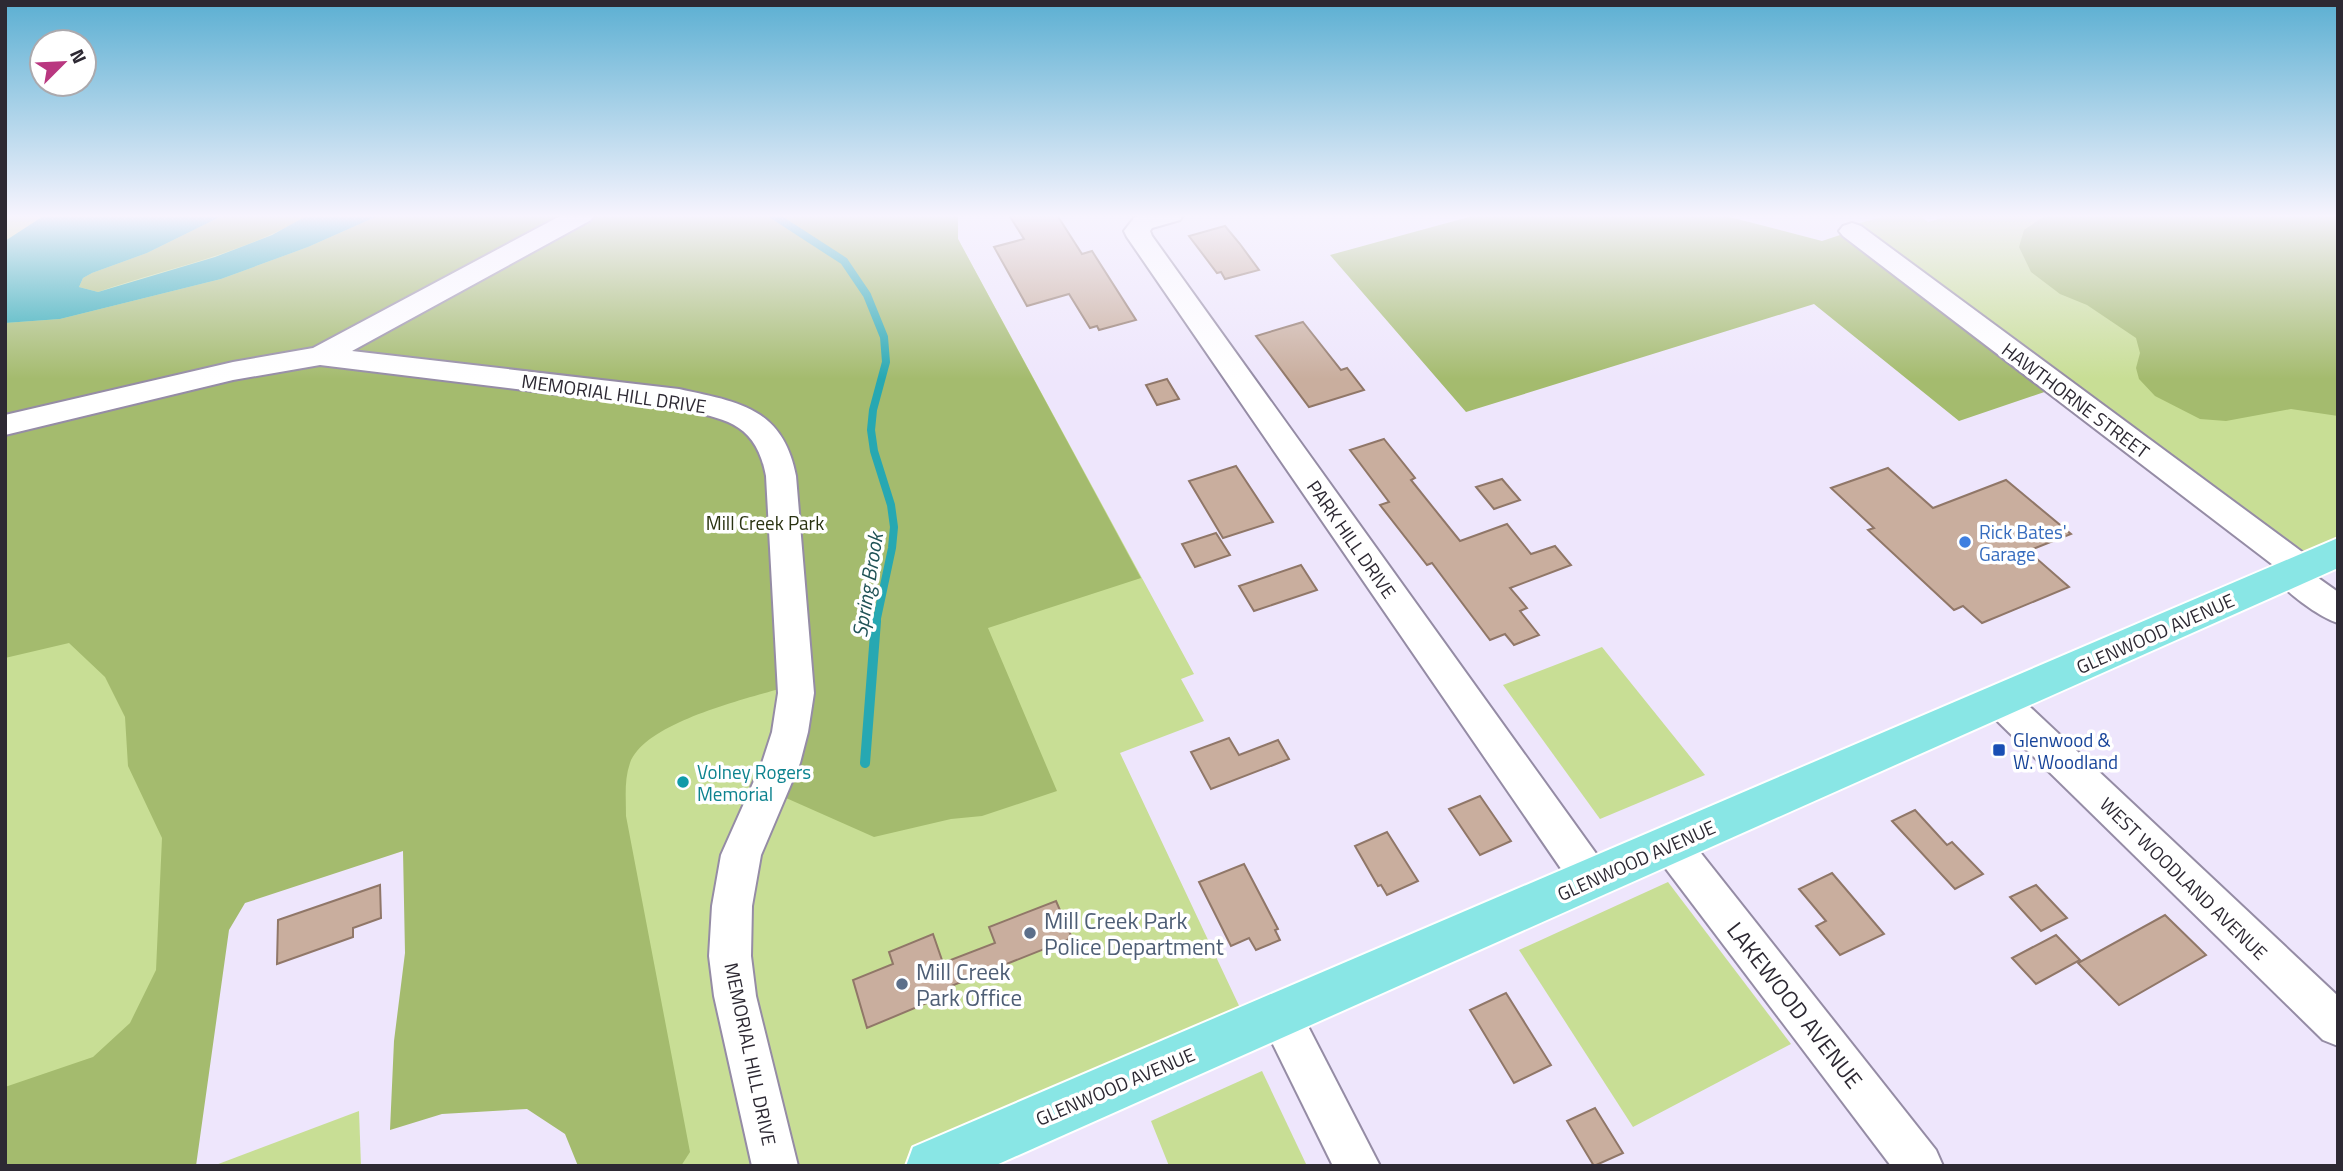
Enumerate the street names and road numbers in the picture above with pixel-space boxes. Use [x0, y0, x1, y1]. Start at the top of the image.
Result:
street label: HAWTHORNE STREET [1996, 335, 2156, 465]
street label: MEMORIAL HILL DRIVE [520, 366, 708, 420]
street label: PARK HILL DRIVE [1300, 474, 1404, 604]
street label: GLENWOOD AVENUE [2071, 585, 2239, 681]
street label: WEST WOODLAND AVENUE [2094, 790, 2274, 966]
street label: GLENWOOD AVENUE [1552, 812, 1720, 908]
street label: LAKEWOOD AVENUE [1719, 914, 1871, 1096]
street label: MEMORIAL HILL DRIVE [717, 960, 785, 1148]
street label: GLENWOOD AVENUE [1031, 1039, 1199, 1133]

